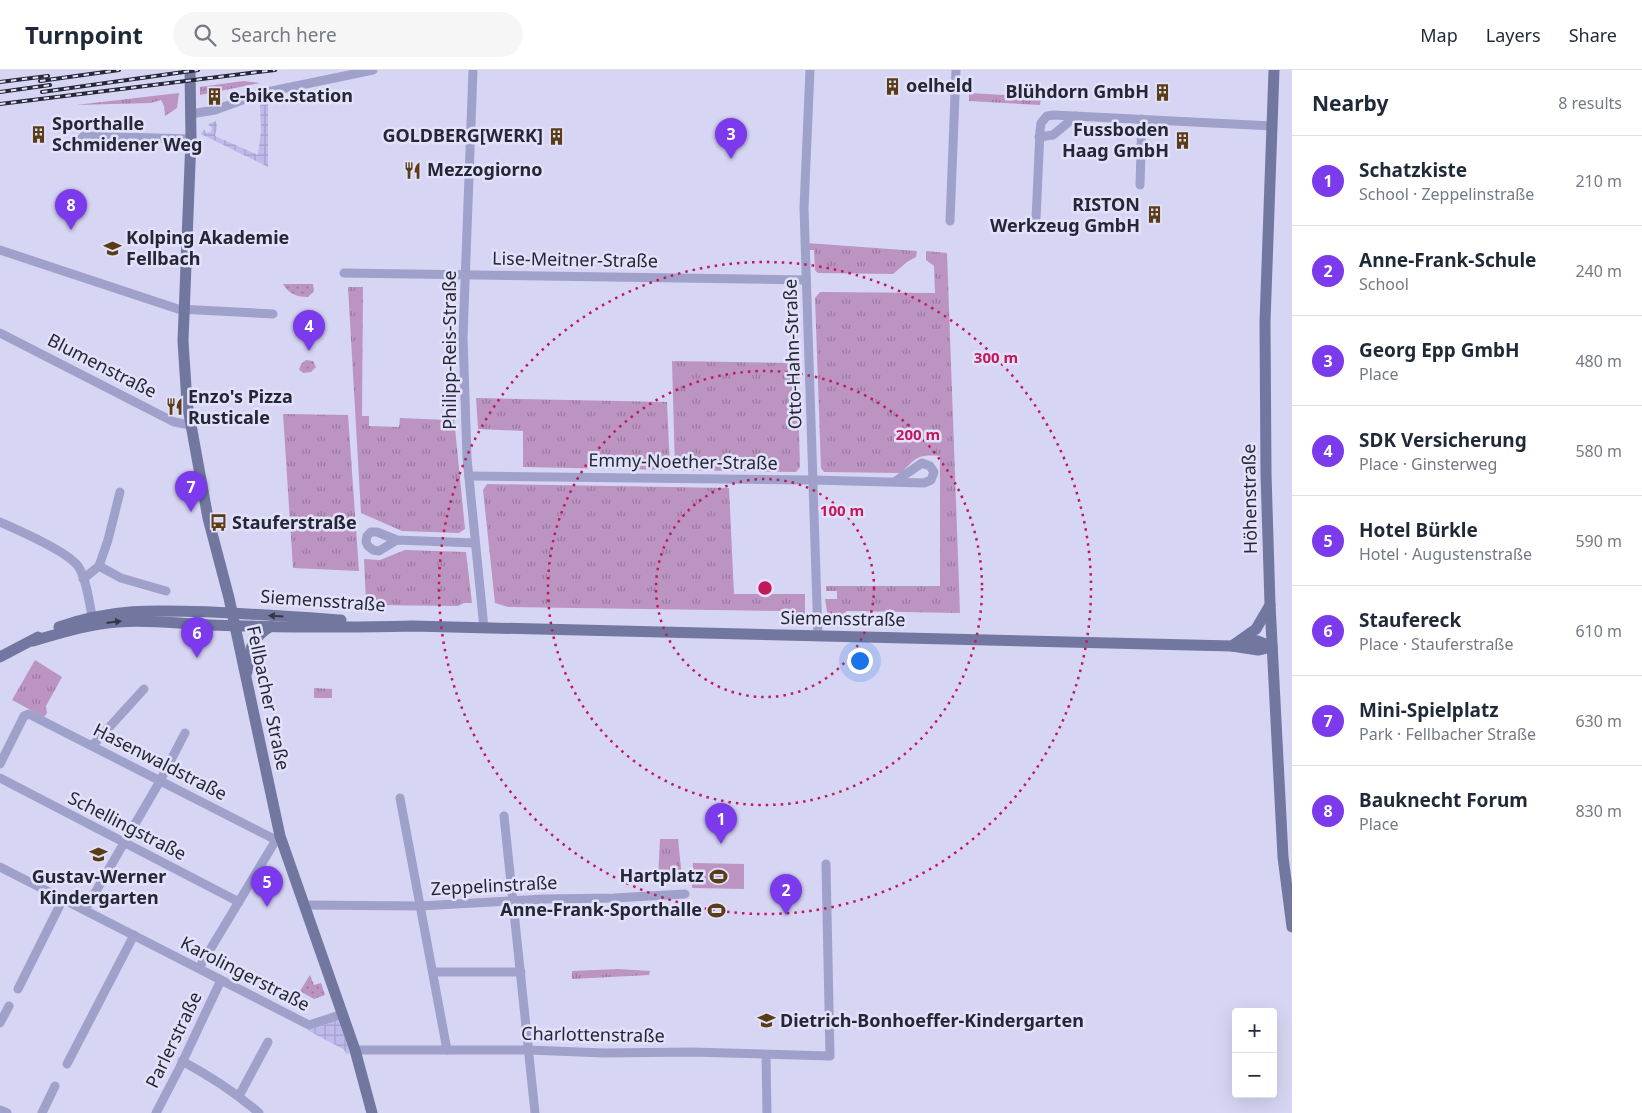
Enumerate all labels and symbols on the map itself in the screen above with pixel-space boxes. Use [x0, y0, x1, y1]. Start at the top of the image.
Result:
place label: oelheld [906, 73, 973, 97]
building icon: oelheld [882, 76, 902, 96]
place label: Blühdorn GmbH [1005, 79, 1149, 103]
building icon: Blühdorn GmbH [1153, 82, 1173, 102]
place label: e-bike.station [229, 83, 353, 107]
building icon: e-bike.station [205, 86, 225, 106]
place label: Sporthalle Schmidener Weg [52, 111, 202, 156]
place label: Fussboden Haag GmbH [1062, 117, 1169, 162]
pin: 3 [715, 118, 747, 159]
place label: GOLDBERG[WERK] [382, 123, 543, 147]
building icon: Sporthalle Schmidener Weg [28, 124, 48, 144]
building icon: GOLDBERG[WERK] [547, 126, 567, 146]
building icon: Fussboden Haag GmbH [1173, 130, 1193, 150]
place label: Mezzogiorno [427, 157, 543, 181]
restaurant icon: Mezzogiorno [403, 160, 423, 180]
pin: 8 [55, 189, 87, 230]
place label: RISTON Werkzeug GmbH [990, 192, 1140, 237]
building icon: RISTON Werkzeug GmbH [1144, 205, 1164, 225]
place label: Kolping Akademie Fellbach [126, 225, 289, 270]
school or university icon: Kolping Akademie Fellbach [102, 238, 122, 258]
street label: Lise-Meitner-Straße [492, 246, 658, 272]
street label: Philipp-Reis-Straße [437, 270, 461, 430]
street label: Otto-Hahn-Straße [777, 279, 807, 430]
pin: 4 [293, 310, 325, 351]
street label: Blumenstraße [44, 327, 161, 403]
text: 300 m [974, 347, 1018, 367]
place label: Enzo's Pizza Rusticale [188, 384, 293, 429]
restaurant icon: Enzo's Pizza Rusticale [164, 397, 184, 417]
text: 200 m [896, 424, 940, 444]
street label: Höhenstraße [1236, 444, 1262, 554]
street label: Emmy-Noether-Straße [588, 447, 778, 475]
pin: 7 [175, 471, 207, 512]
text: 100 m [820, 500, 864, 520]
place label: Stauferstraße [232, 510, 357, 534]
bus stop icon: Stauferstraße [208, 513, 228, 533]
centre of rings [756, 579, 774, 597]
street label: Siemensstraße [260, 584, 386, 616]
street label: Siemensstraße [780, 605, 906, 631]
one-way arrow [268, 611, 284, 619]
pin: 6 [181, 617, 213, 658]
one-way arrow [106, 618, 122, 626]
street label: Fellbacher Straße [242, 623, 296, 772]
your location [847, 648, 873, 674]
street label: Hasenwaldstraße [89, 717, 231, 805]
street label: Schellingstraße [64, 785, 191, 865]
pin: 1 [705, 803, 737, 844]
school or university icon: Gustav-Werner Kindergarten [89, 844, 109, 864]
place label: Hartplatz [619, 863, 704, 887]
place label: Gustav-Werner Kindergarten [32, 864, 166, 909]
pin: 5 [251, 866, 283, 907]
sports icon: Hartplatz [708, 866, 728, 886]
street label: Zeppelinstraße [430, 870, 558, 900]
pin: 2 [770, 874, 802, 915]
place label: Anne-Frank-Sporthalle [500, 897, 702, 921]
sports icon: Anne-Frank-Sporthalle [706, 900, 726, 920]
street label: Karolingerstraße [177, 930, 314, 1016]
street label: Parlerstraße [139, 987, 207, 1092]
place label: Dietrich-Bonhoeffer-Kindergarten [780, 1008, 1084, 1032]
school or university icon: Dietrich-Bonhoeffer-Kindergarten [756, 1011, 776, 1031]
street label: Charlottenstraße [521, 1021, 665, 1047]

